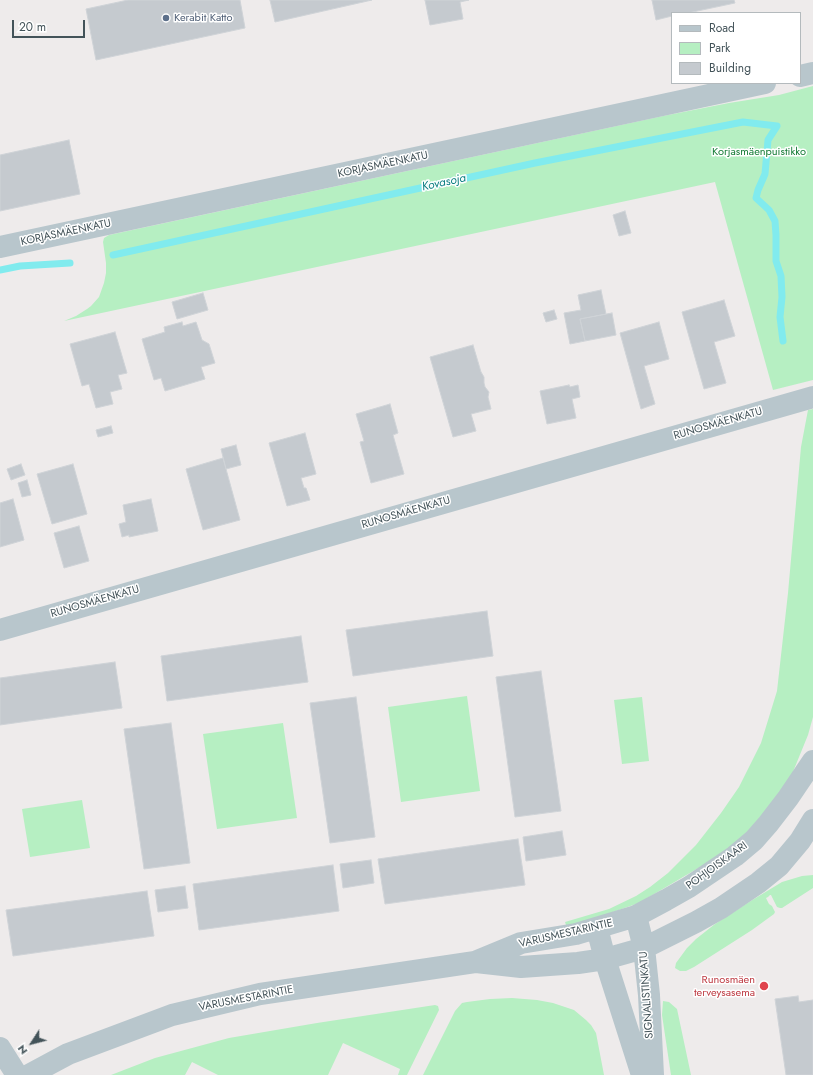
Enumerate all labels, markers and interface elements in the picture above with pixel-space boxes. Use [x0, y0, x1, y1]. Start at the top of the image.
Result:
place label: Kerabit Katto [174, 11, 232, 25]
scale bar [14, 12, 87, 38]
legend [671, 12, 801, 84]
marker: Kerabit Katto [161, 13, 171, 23]
text: 20 m [19, 18, 46, 36]
text: Road [709, 19, 735, 37]
text: Park [709, 39, 730, 57]
text: Building [709, 59, 751, 77]
park label: Korjasmäenpuistikko [712, 145, 806, 159]
street label: KORJASMÄENKATU [337, 149, 429, 181]
water label: Kovasoja [421, 171, 467, 195]
street label: KORJASMÄENKATU [20, 217, 112, 249]
street label: RUNOSMÄENKATU [672, 405, 764, 443]
street label: RUNOSMÄENKATU [360, 494, 452, 532]
street label: RUNOSMÄENKATU [49, 583, 141, 621]
street label: POHJOISKAARI [684, 839, 750, 893]
street label: VARUSMESTARINTIE [518, 917, 614, 951]
street label: SIGNALISTINKATU [637, 951, 657, 1039]
place label: Runosmäen terveysasema [694, 973, 755, 999]
marker: Runosmäen terveysasema [758, 980, 770, 992]
street label: VARUSMESTARINTIE [198, 983, 294, 1015]
north arrow [12, 1023, 52, 1063]
text: N [13, 1042, 31, 1058]

